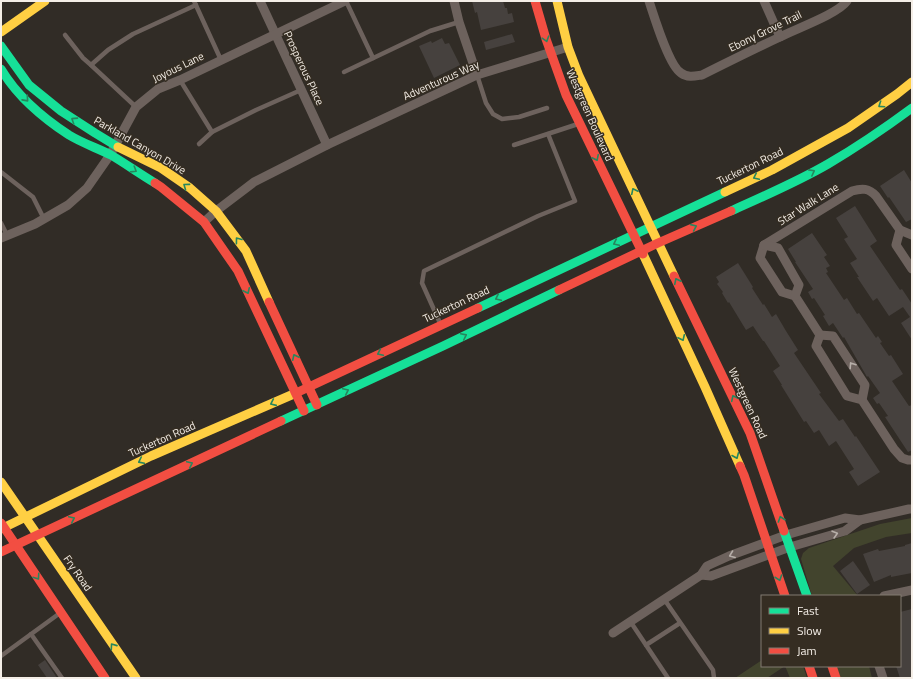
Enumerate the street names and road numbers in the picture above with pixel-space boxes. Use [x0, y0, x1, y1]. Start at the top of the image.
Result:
street label: Ebony Grove Trail [726, 6, 804, 56]
street label: Prosperous Place [280, 28, 328, 108]
street label: Joyous Lane [150, 47, 207, 86]
street label: Adventurous Way [400, 56, 482, 104]
street label: Westgreen Boulevard [562, 66, 618, 164]
street label: Parkland Canyon Drive [91, 112, 189, 178]
street label: Tuckerton Road [714, 143, 786, 189]
street label: Star Walk Lane [774, 179, 842, 229]
street label: Tuckerton Road [420, 282, 492, 326]
street label: Westgreen Road [725, 365, 772, 441]
street label: Tuckerton Road [126, 417, 198, 461]
street label: Fry Road [60, 552, 96, 594]

